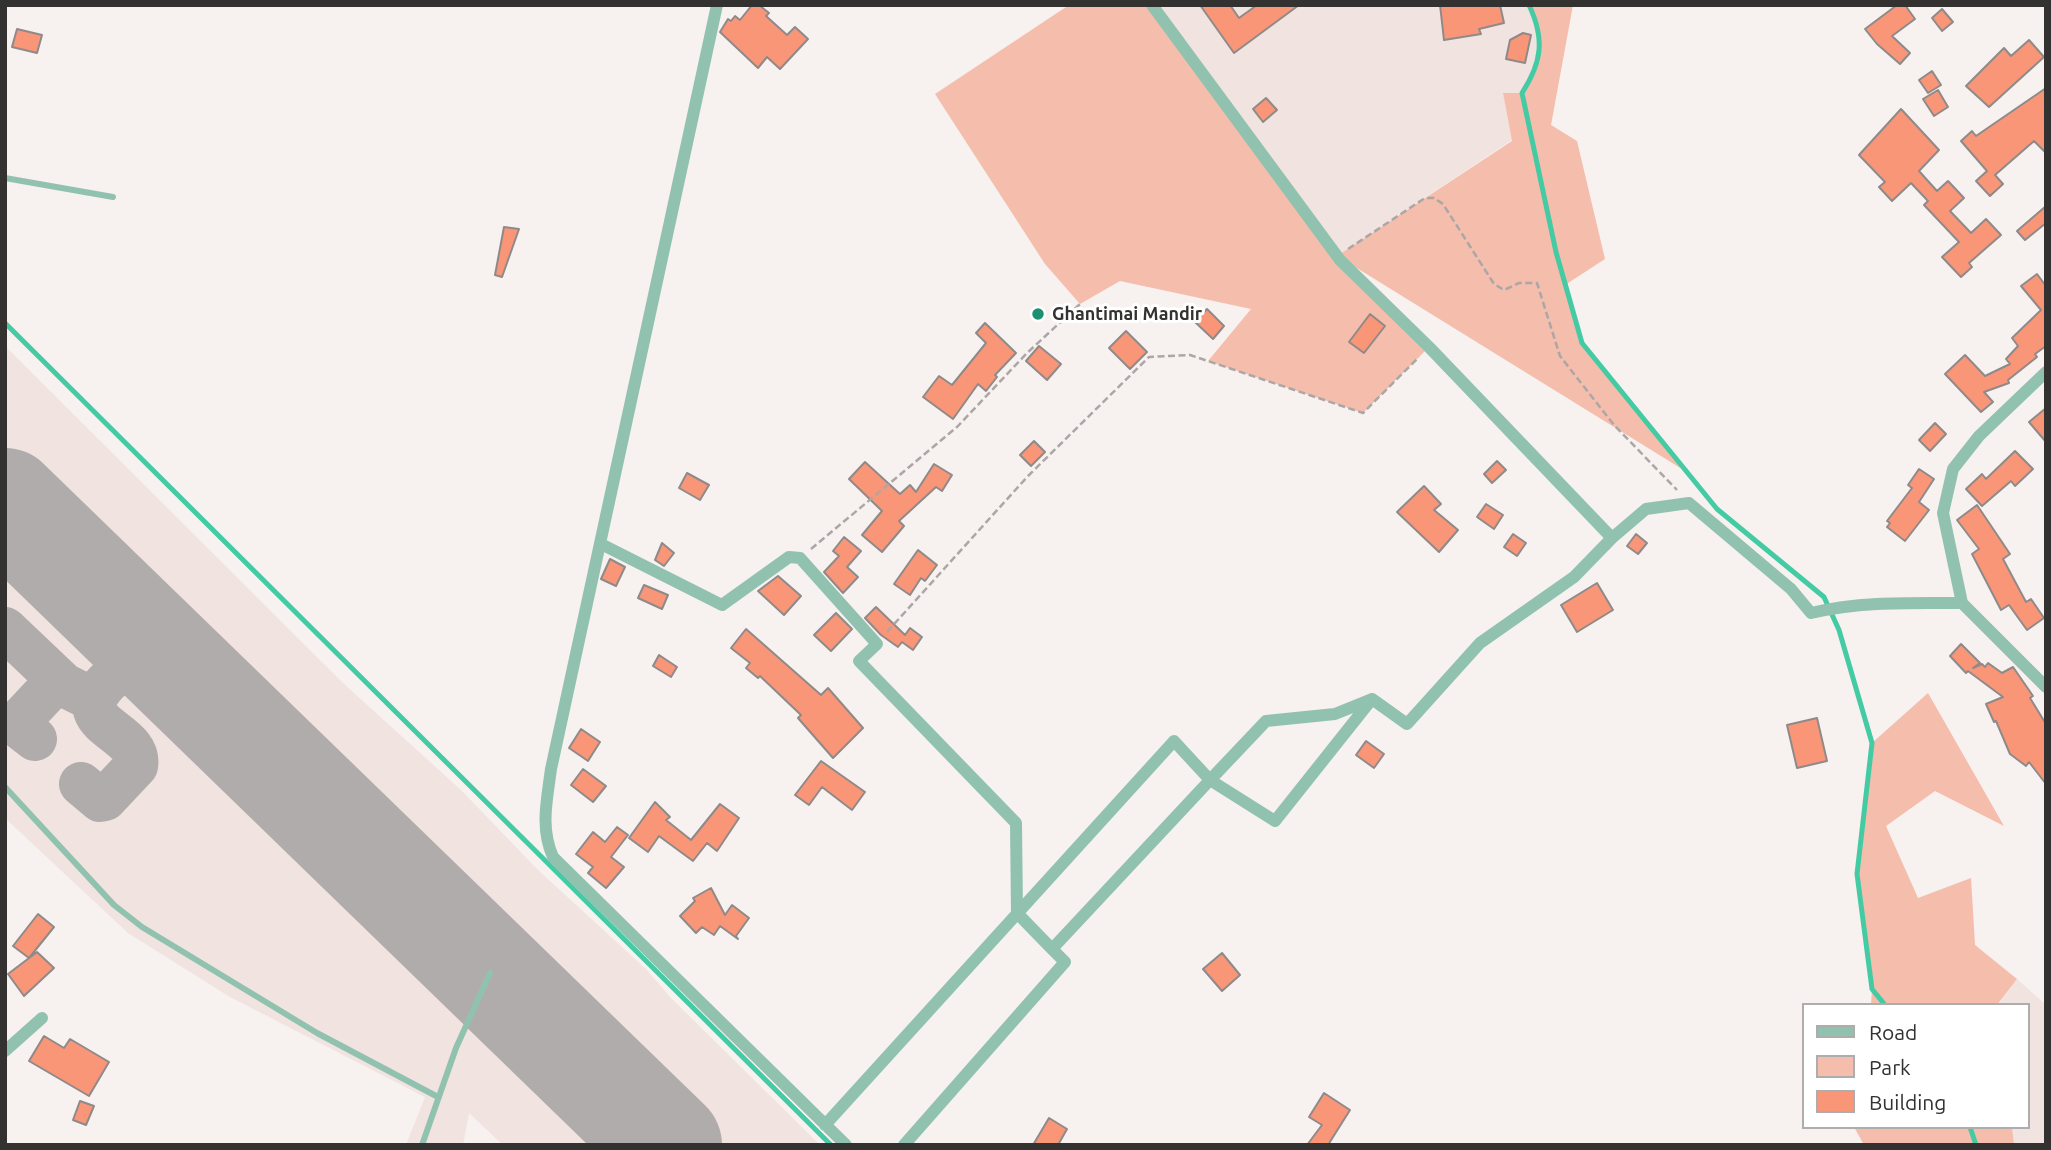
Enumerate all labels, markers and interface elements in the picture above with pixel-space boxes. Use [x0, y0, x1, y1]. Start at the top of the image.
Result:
place label: Ghantimai Mandir [1052, 303, 1202, 325]
marker: Ghantimai Mandir [1030, 306, 1046, 322]
legend [1802, 1003, 2030, 1129]
text: Road [1869, 1020, 1917, 1044]
text: Park [1869, 1055, 1911, 1079]
text: Building [1869, 1090, 1946, 1114]

